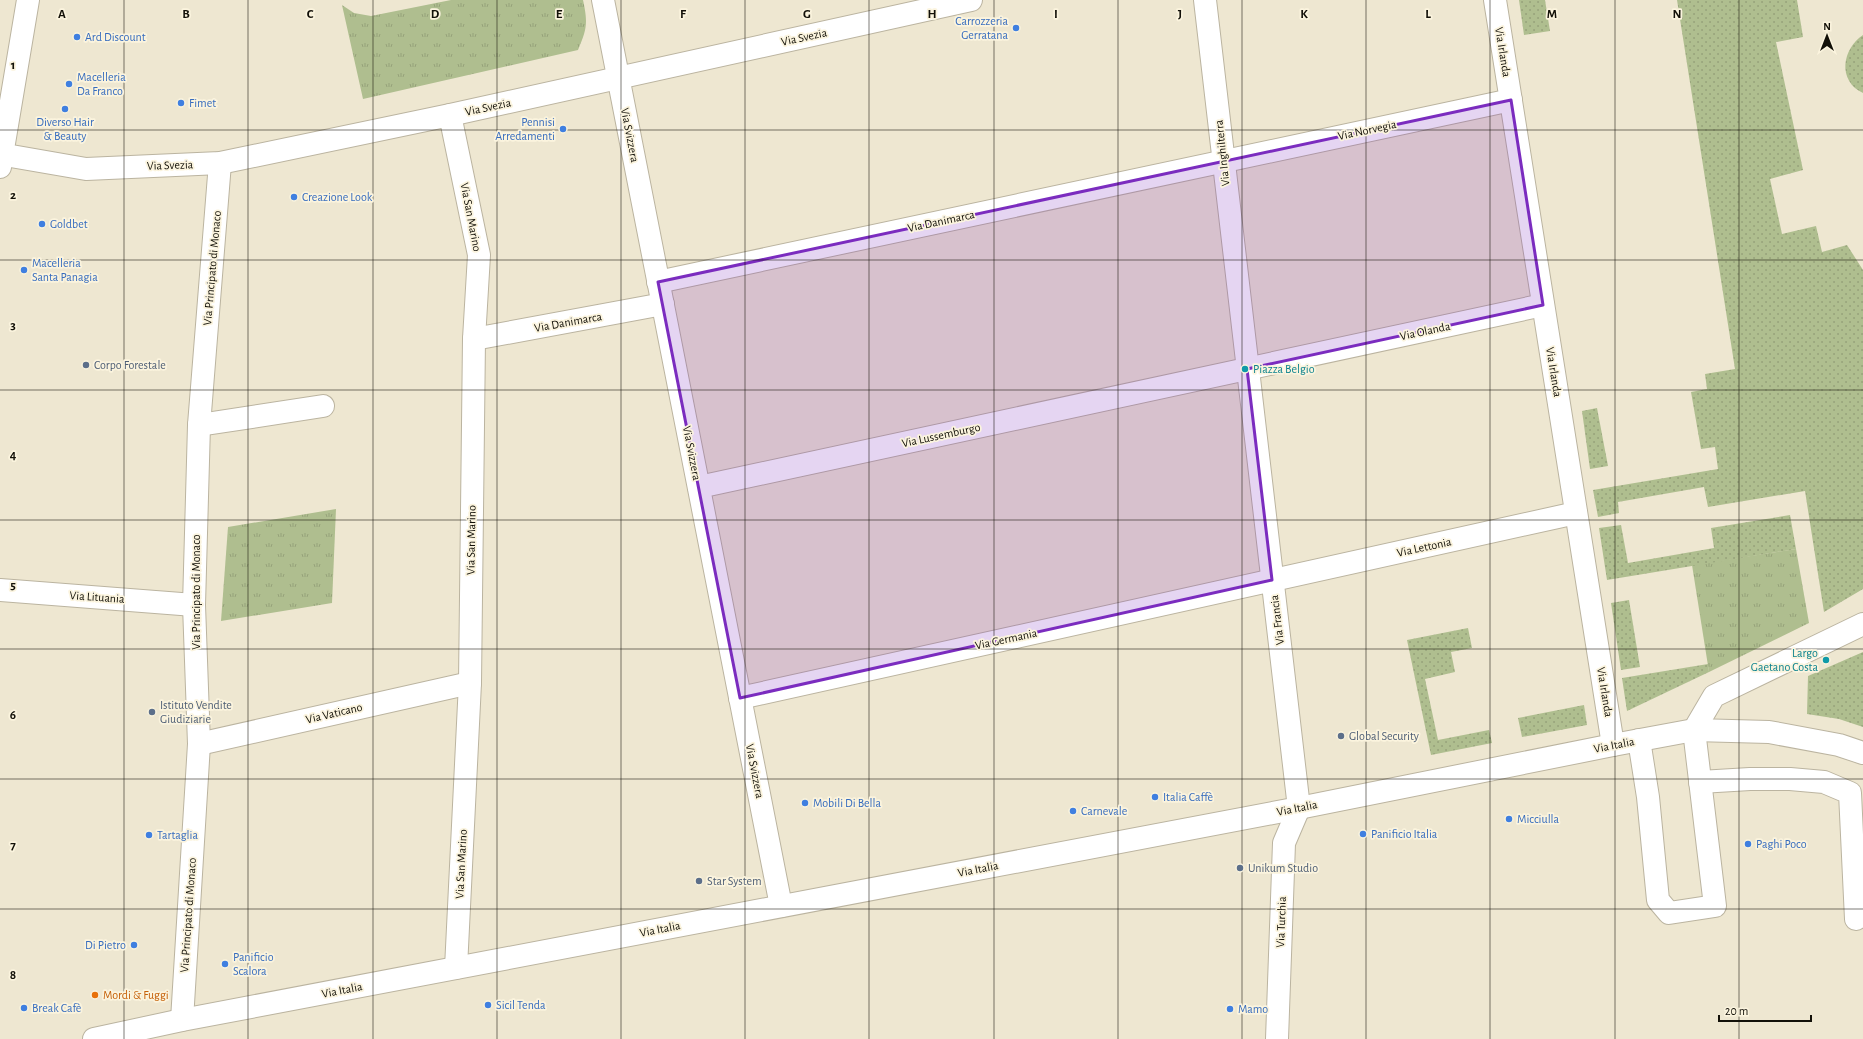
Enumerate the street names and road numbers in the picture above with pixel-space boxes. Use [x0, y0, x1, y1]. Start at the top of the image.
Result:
street label: Via Svezia [780, 26, 828, 48]
street label: Via Irlanda [1493, 26, 1513, 78]
street label: Via Svezia [464, 96, 512, 118]
street label: Via Svizzera [619, 107, 641, 164]
street label: Via Norvegia [1337, 118, 1398, 142]
street label: Via Inghilterra [1212, 119, 1231, 187]
street label: Via Svezia [147, 158, 194, 172]
street label: Via San Marino [458, 182, 484, 253]
street label: Via Danimarca [906, 208, 976, 234]
street label: Via Principato di Monaco [201, 210, 223, 326]
street label: Via Danimarca [533, 310, 603, 334]
street label: Via Olanda [1399, 320, 1452, 342]
street label: Via Irlanda [1544, 346, 1564, 398]
street label: Via Lussemburgo [901, 421, 982, 449]
street label: Via Svizzera [681, 425, 703, 482]
street label: Via San Marino [464, 505, 478, 575]
street label: Via Principato di Monaco [190, 534, 202, 650]
street label: Via Lettonia [1396, 535, 1453, 559]
street label: Via Lituania [69, 589, 125, 605]
street label: Via Francia [1268, 594, 1286, 646]
street label: Via Germania [974, 626, 1039, 651]
street label: Via Irlanda [1595, 666, 1615, 718]
street label: Via Vaticano [305, 701, 364, 725]
street label: Via Italia [1593, 735, 1636, 755]
street label: Via Svizzera [744, 743, 766, 800]
street label: Via Italia [1276, 798, 1319, 818]
street label: Via San Marino [453, 829, 469, 899]
street label: Via Principato di Monaco [178, 857, 198, 973]
street label: Via Italia [957, 859, 1000, 879]
street label: Via Turchia [1274, 896, 1288, 948]
street label: Via Italia [639, 919, 682, 939]
street label: Via Italia [321, 980, 364, 1000]

